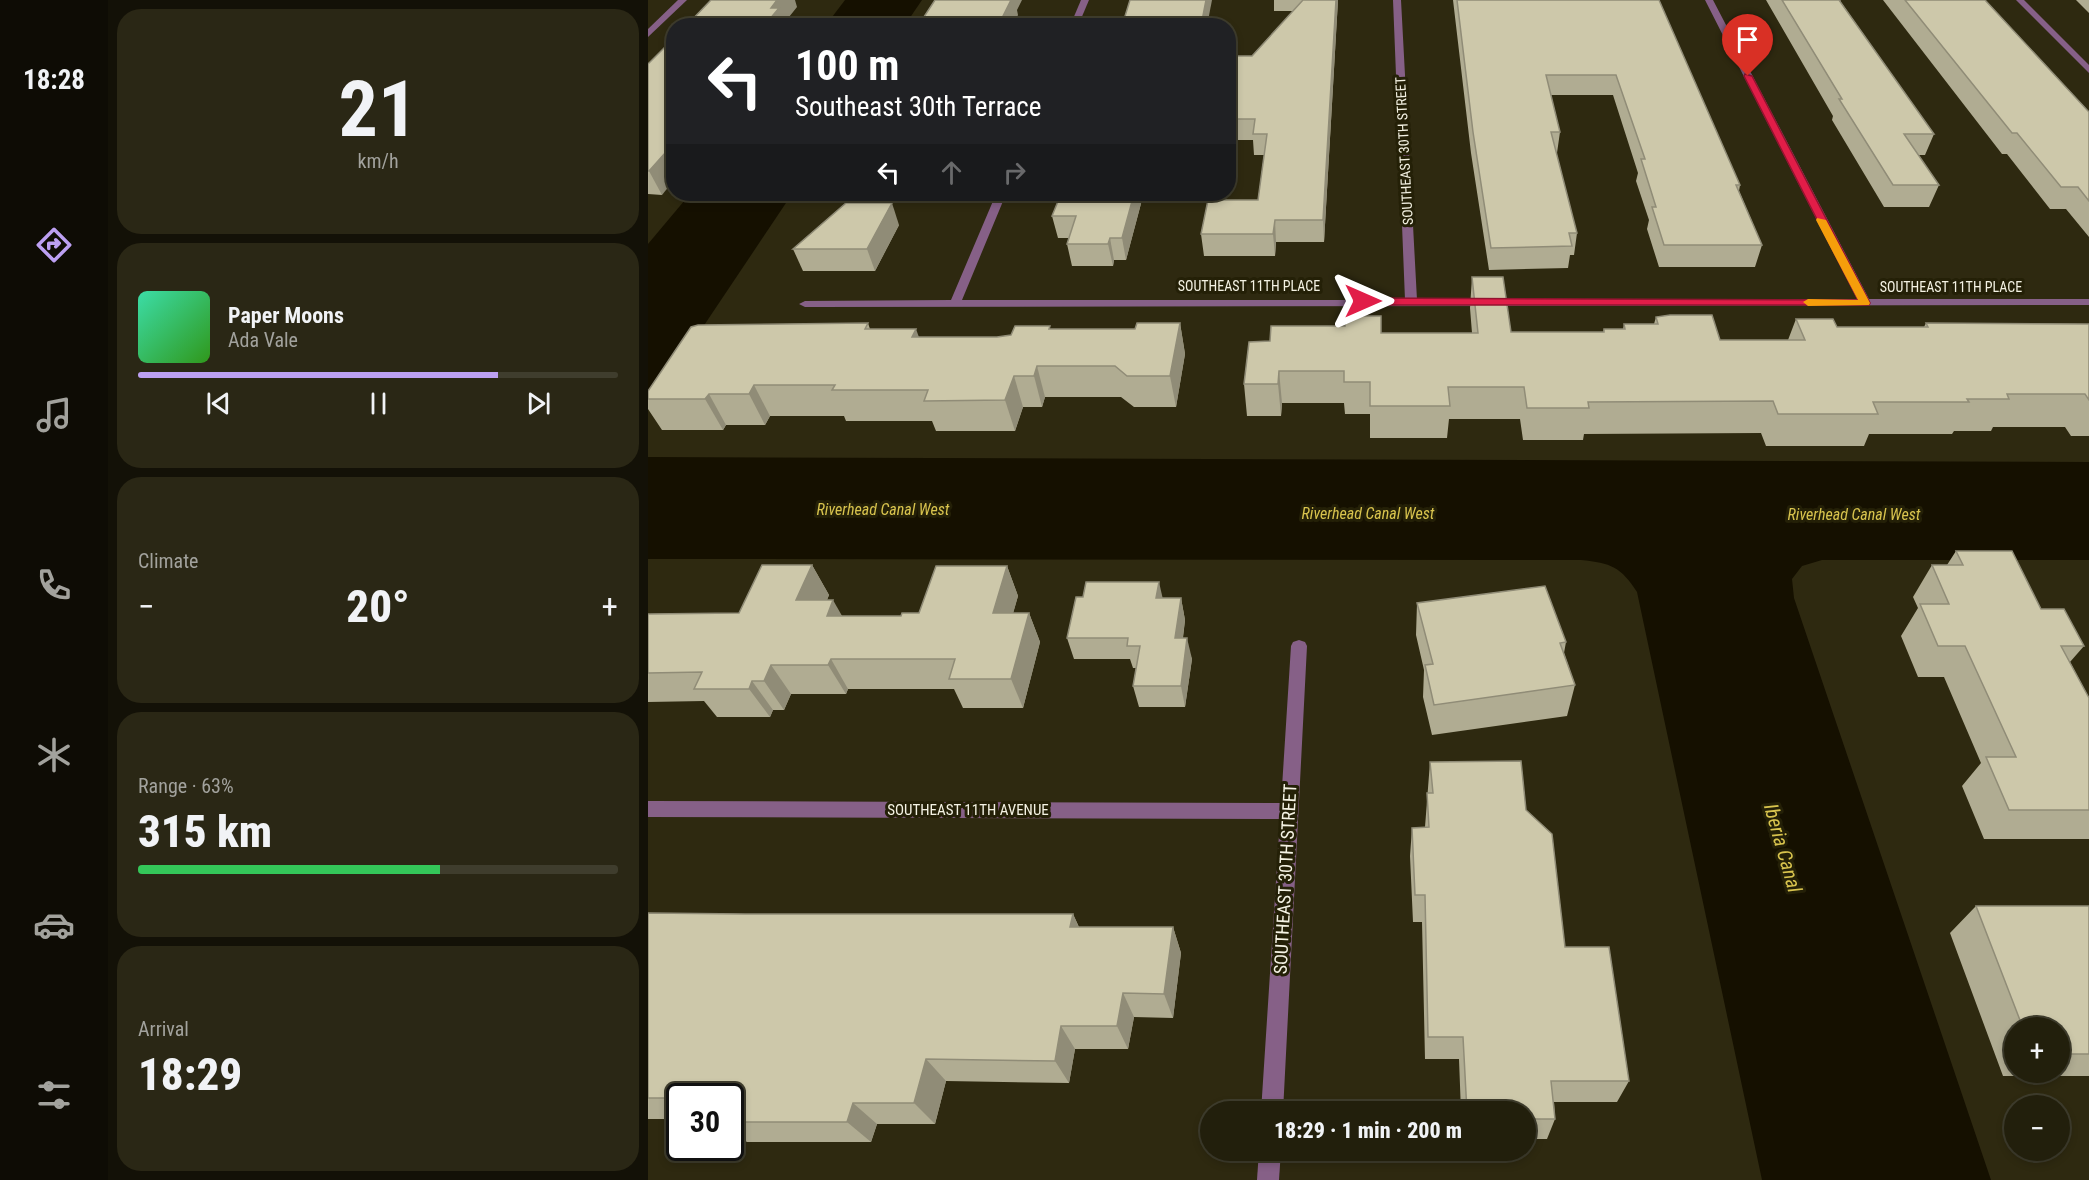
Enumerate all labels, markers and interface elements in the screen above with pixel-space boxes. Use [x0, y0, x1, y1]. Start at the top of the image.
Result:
pin [1722, 14, 1773, 76]
icon: arrive [1731, 23, 1764, 56]
text: 100 m [795, 41, 900, 90]
icon: left [696, 42, 774, 120]
text: 18:28 [23, 64, 85, 96]
text: 21 [339, 64, 417, 155]
street label: SOUTHEAST 30TH STREET [1392, 77, 1416, 225]
text: Southeast 30th Terrace [795, 91, 1041, 123]
text: km/h [357, 149, 399, 173]
icon: left [872, 156, 905, 189]
icon: ahead [935, 156, 968, 189]
icon: right [998, 156, 1031, 189]
icon: directions [33, 224, 75, 266]
position arrow [1331, 269, 1395, 333]
street label: SOUTHEAST 11TH PLACE [1178, 278, 1320, 294]
street label: SOUTHEAST 11TH PLACE [1880, 279, 2022, 295]
text: Paper Moons [228, 303, 344, 328]
text: Ada Vale [228, 328, 298, 352]
icon: previous [202, 387, 235, 420]
icon: pause [362, 387, 395, 420]
icon: next [522, 387, 555, 420]
icon: music [33, 394, 75, 436]
water label: Riverhead Canal West [817, 500, 950, 519]
water label: Riverhead Canal West [1302, 504, 1435, 523]
water label: Riverhead Canal West [1788, 505, 1921, 524]
text: Climate [138, 549, 198, 573]
icon: phone [33, 564, 75, 606]
text: 20° [346, 580, 410, 633]
text: − [138, 587, 155, 626]
text: + [602, 587, 618, 626]
icon: climate [33, 734, 75, 776]
text: Range · 63% [138, 774, 234, 798]
street label: SOUTHEAST 30TH STREET [1270, 783, 1300, 975]
street label: SOUTHEAST 11TH AVENUE [887, 801, 1049, 819]
water label: Iberia Canal [1759, 801, 1807, 896]
text: 315 km [138, 805, 272, 858]
icon: car [33, 904, 75, 946]
text: Arrival [138, 1017, 189, 1041]
map controls [2004, 1017, 2070, 1161]
button: + [2004, 1017, 2070, 1083]
text: 18:29 [138, 1048, 242, 1101]
icon: filters [33, 1074, 75, 1116]
speed limit sign: 30 [666, 1083, 744, 1161]
button: − [2004, 1095, 2070, 1161]
text: 18:29 · 1 min · 200 m [1274, 1118, 1462, 1143]

